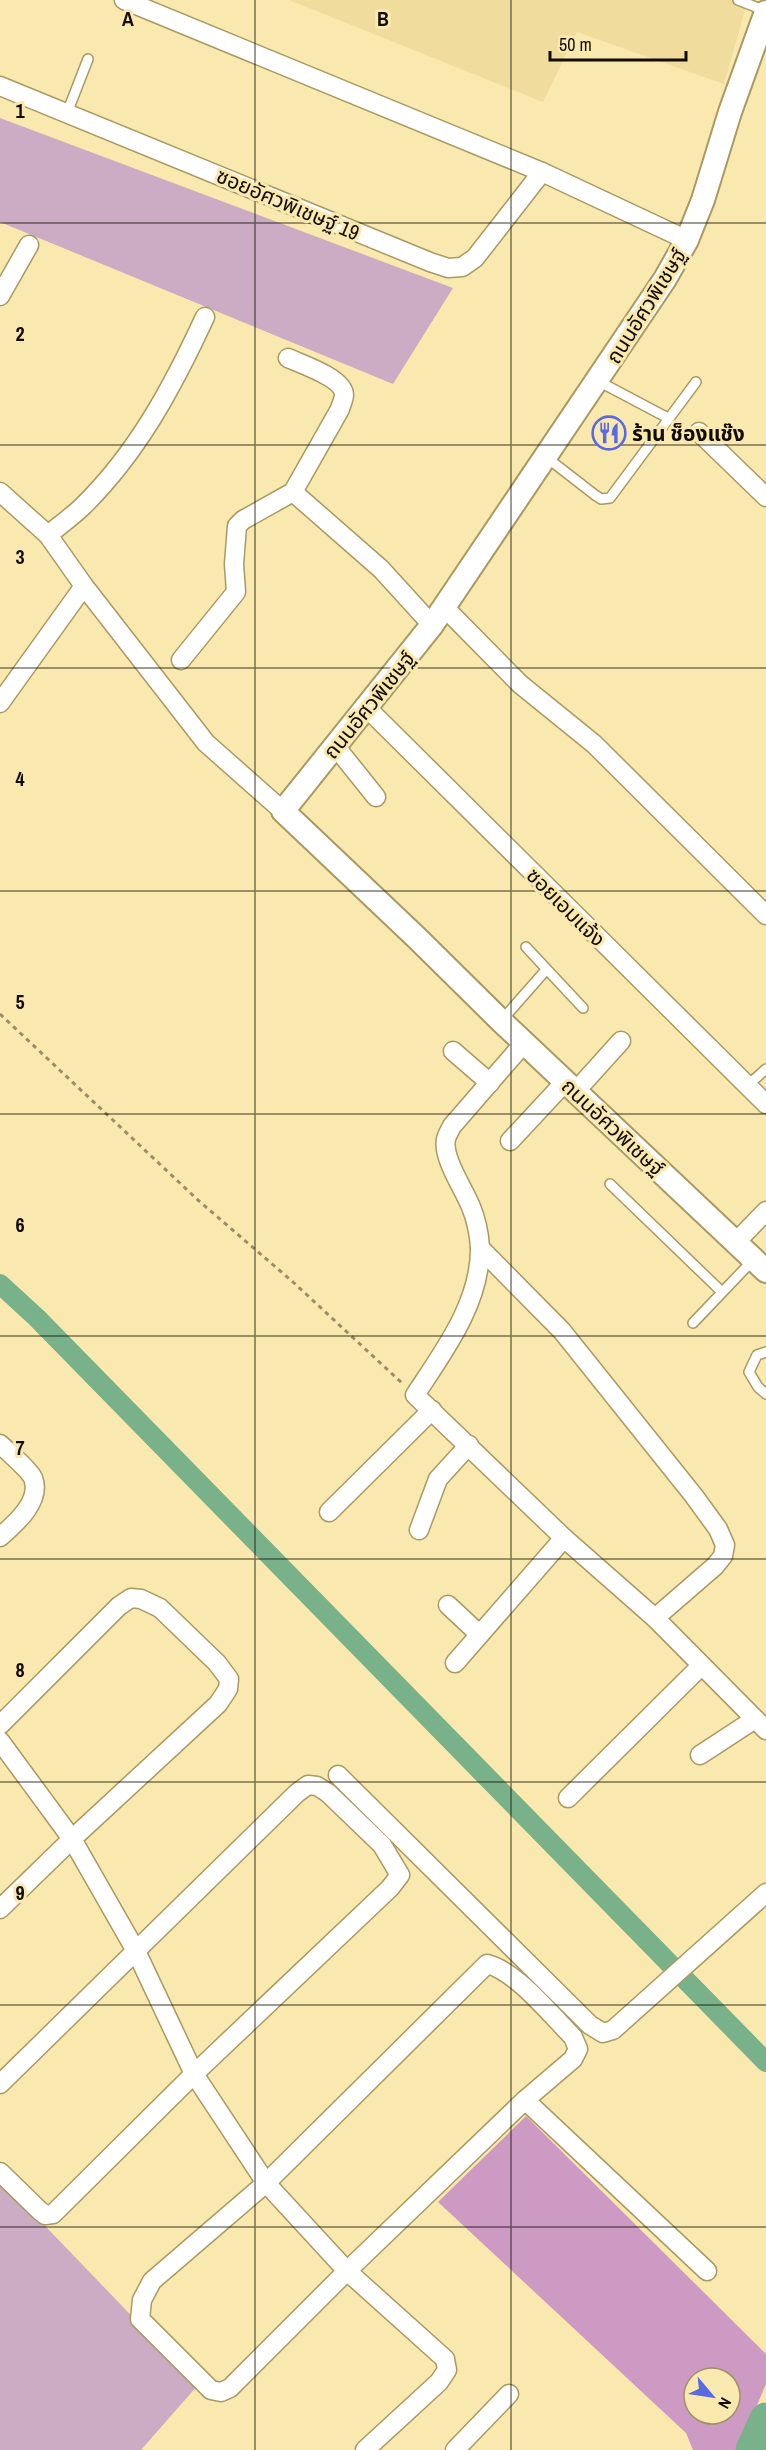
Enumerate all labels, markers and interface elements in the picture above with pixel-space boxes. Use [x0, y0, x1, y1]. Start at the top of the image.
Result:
text: A [122, 5, 134, 32]
text: B [377, 5, 389, 32]
scale bar [550, 24, 686, 62]
text: 50 m [559, 32, 592, 57]
text: 1 [15, 97, 25, 124]
street label: ซอยอัศวพิเชษฐ์ 19 [212, 161, 364, 247]
street label: ถนนอัศวพิเชษฐ์ [599, 243, 693, 369]
text: 2 [15, 320, 25, 347]
restaurant icon: ร้าน ช็องแช๊ง [591, 415, 627, 451]
place label: ร้าน ช็องแช๊ง [632, 419, 745, 448]
text: 3 [15, 543, 25, 570]
street label: ถนนอัศวพิเชษฐ์ [317, 645, 422, 765]
text: 4 [15, 765, 25, 792]
street label: ซอยเอมแจ้ง [520, 861, 612, 953]
text: 5 [15, 988, 25, 1015]
street label: ถนนอัศวพิเชษฐ์ [555, 1072, 671, 1182]
text: 6 [15, 1211, 25, 1238]
text: 7 [15, 1434, 25, 1461]
text: 8 [15, 1656, 25, 1683]
text: 9 [15, 1879, 25, 1906]
north arrow [682, 2366, 742, 2426]
text: N [713, 2394, 737, 2413]

